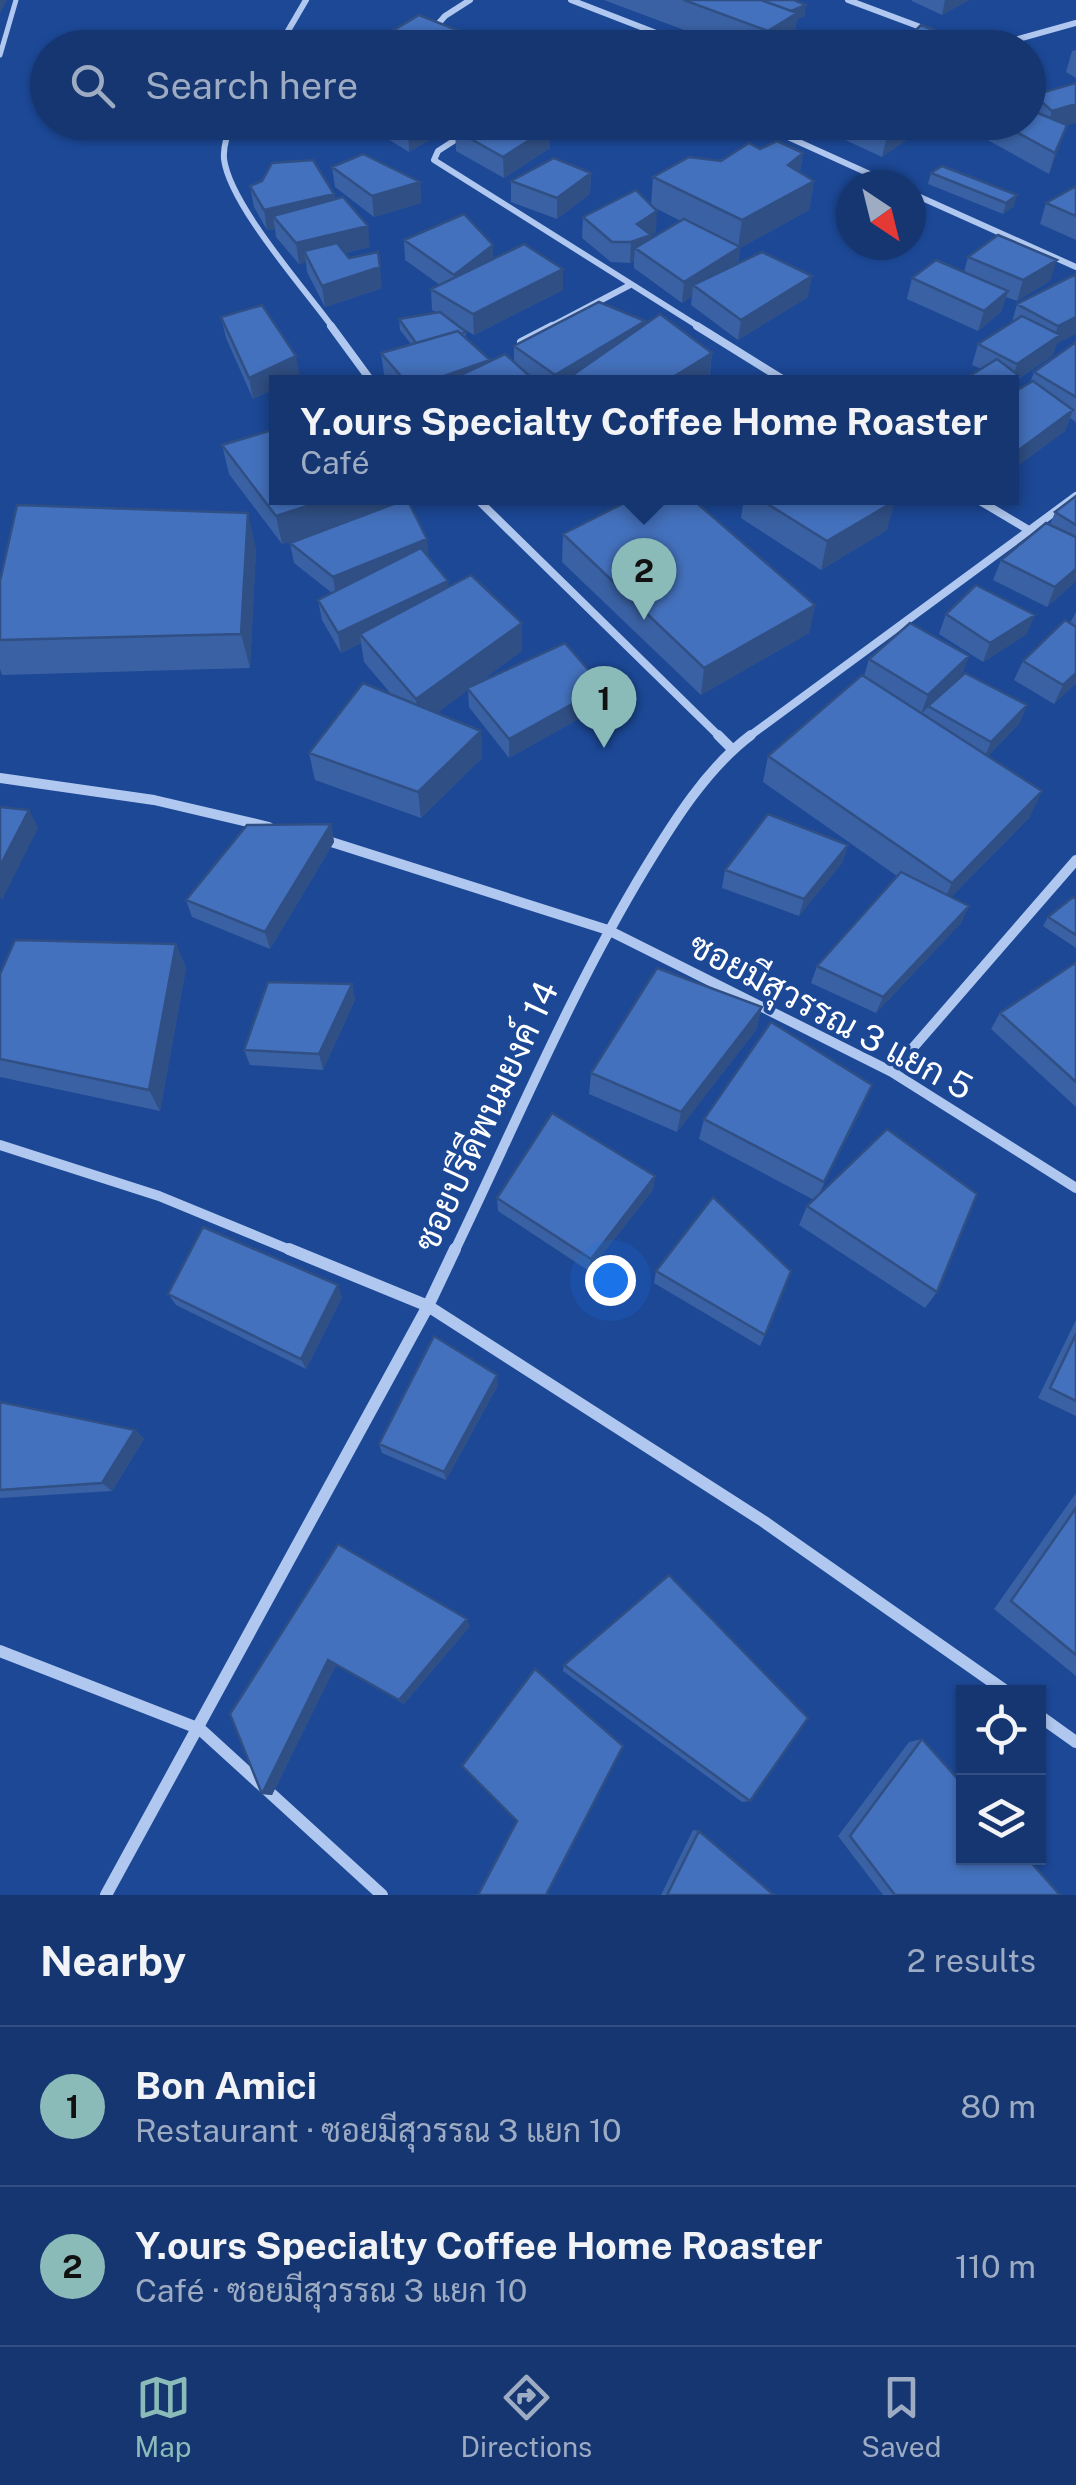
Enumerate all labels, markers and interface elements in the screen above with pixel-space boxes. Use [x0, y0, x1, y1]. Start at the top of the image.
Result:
search box [30, 30, 1046, 140]
icon: search [65, 58, 120, 113]
text: Search here [145, 63, 358, 108]
north arrow [836, 170, 926, 260]
popup [269, 375, 1019, 505]
text: Y.ours Specialty Coffee Home Roaster [300, 399, 988, 444]
text: Café [300, 444, 370, 481]
pin: 2 [612, 538, 676, 620]
pin: 1 [572, 666, 636, 748]
street label: ซอยมีสุวรรณ 3 แยก 5 [680, 922, 981, 1112]
street label: ซอยปรีดีพนมยงค์ 14 [404, 974, 567, 1258]
your location [585, 1255, 636, 1306]
map controls [956, 1685, 1046, 1865]
button: locate [956, 1685, 1046, 1775]
button: layers [956, 1775, 1046, 1865]
text: Nearby [40, 1936, 186, 1985]
text: 2 results [907, 1942, 1036, 1979]
text: Bon Amici [135, 2063, 317, 2108]
text: 1 [66, 2088, 79, 2125]
text: 80 m [960, 2088, 1036, 2125]
text: Restaurant · ซอยมีสุวรรณ 3 แยก 10 [135, 2112, 622, 2149]
text: Y.ours Specialty Coffee Home Roaster [135, 2223, 823, 2268]
text: 2 [62, 2248, 83, 2285]
text: 110 m [955, 2248, 1036, 2285]
text: Café · ซอยมีสุวรรณ 3 แยก 10 [135, 2272, 527, 2309]
tab: Map [135, 2370, 191, 2463]
tab: Directions [461, 2370, 592, 2463]
tab: Saved [861, 2370, 941, 2463]

